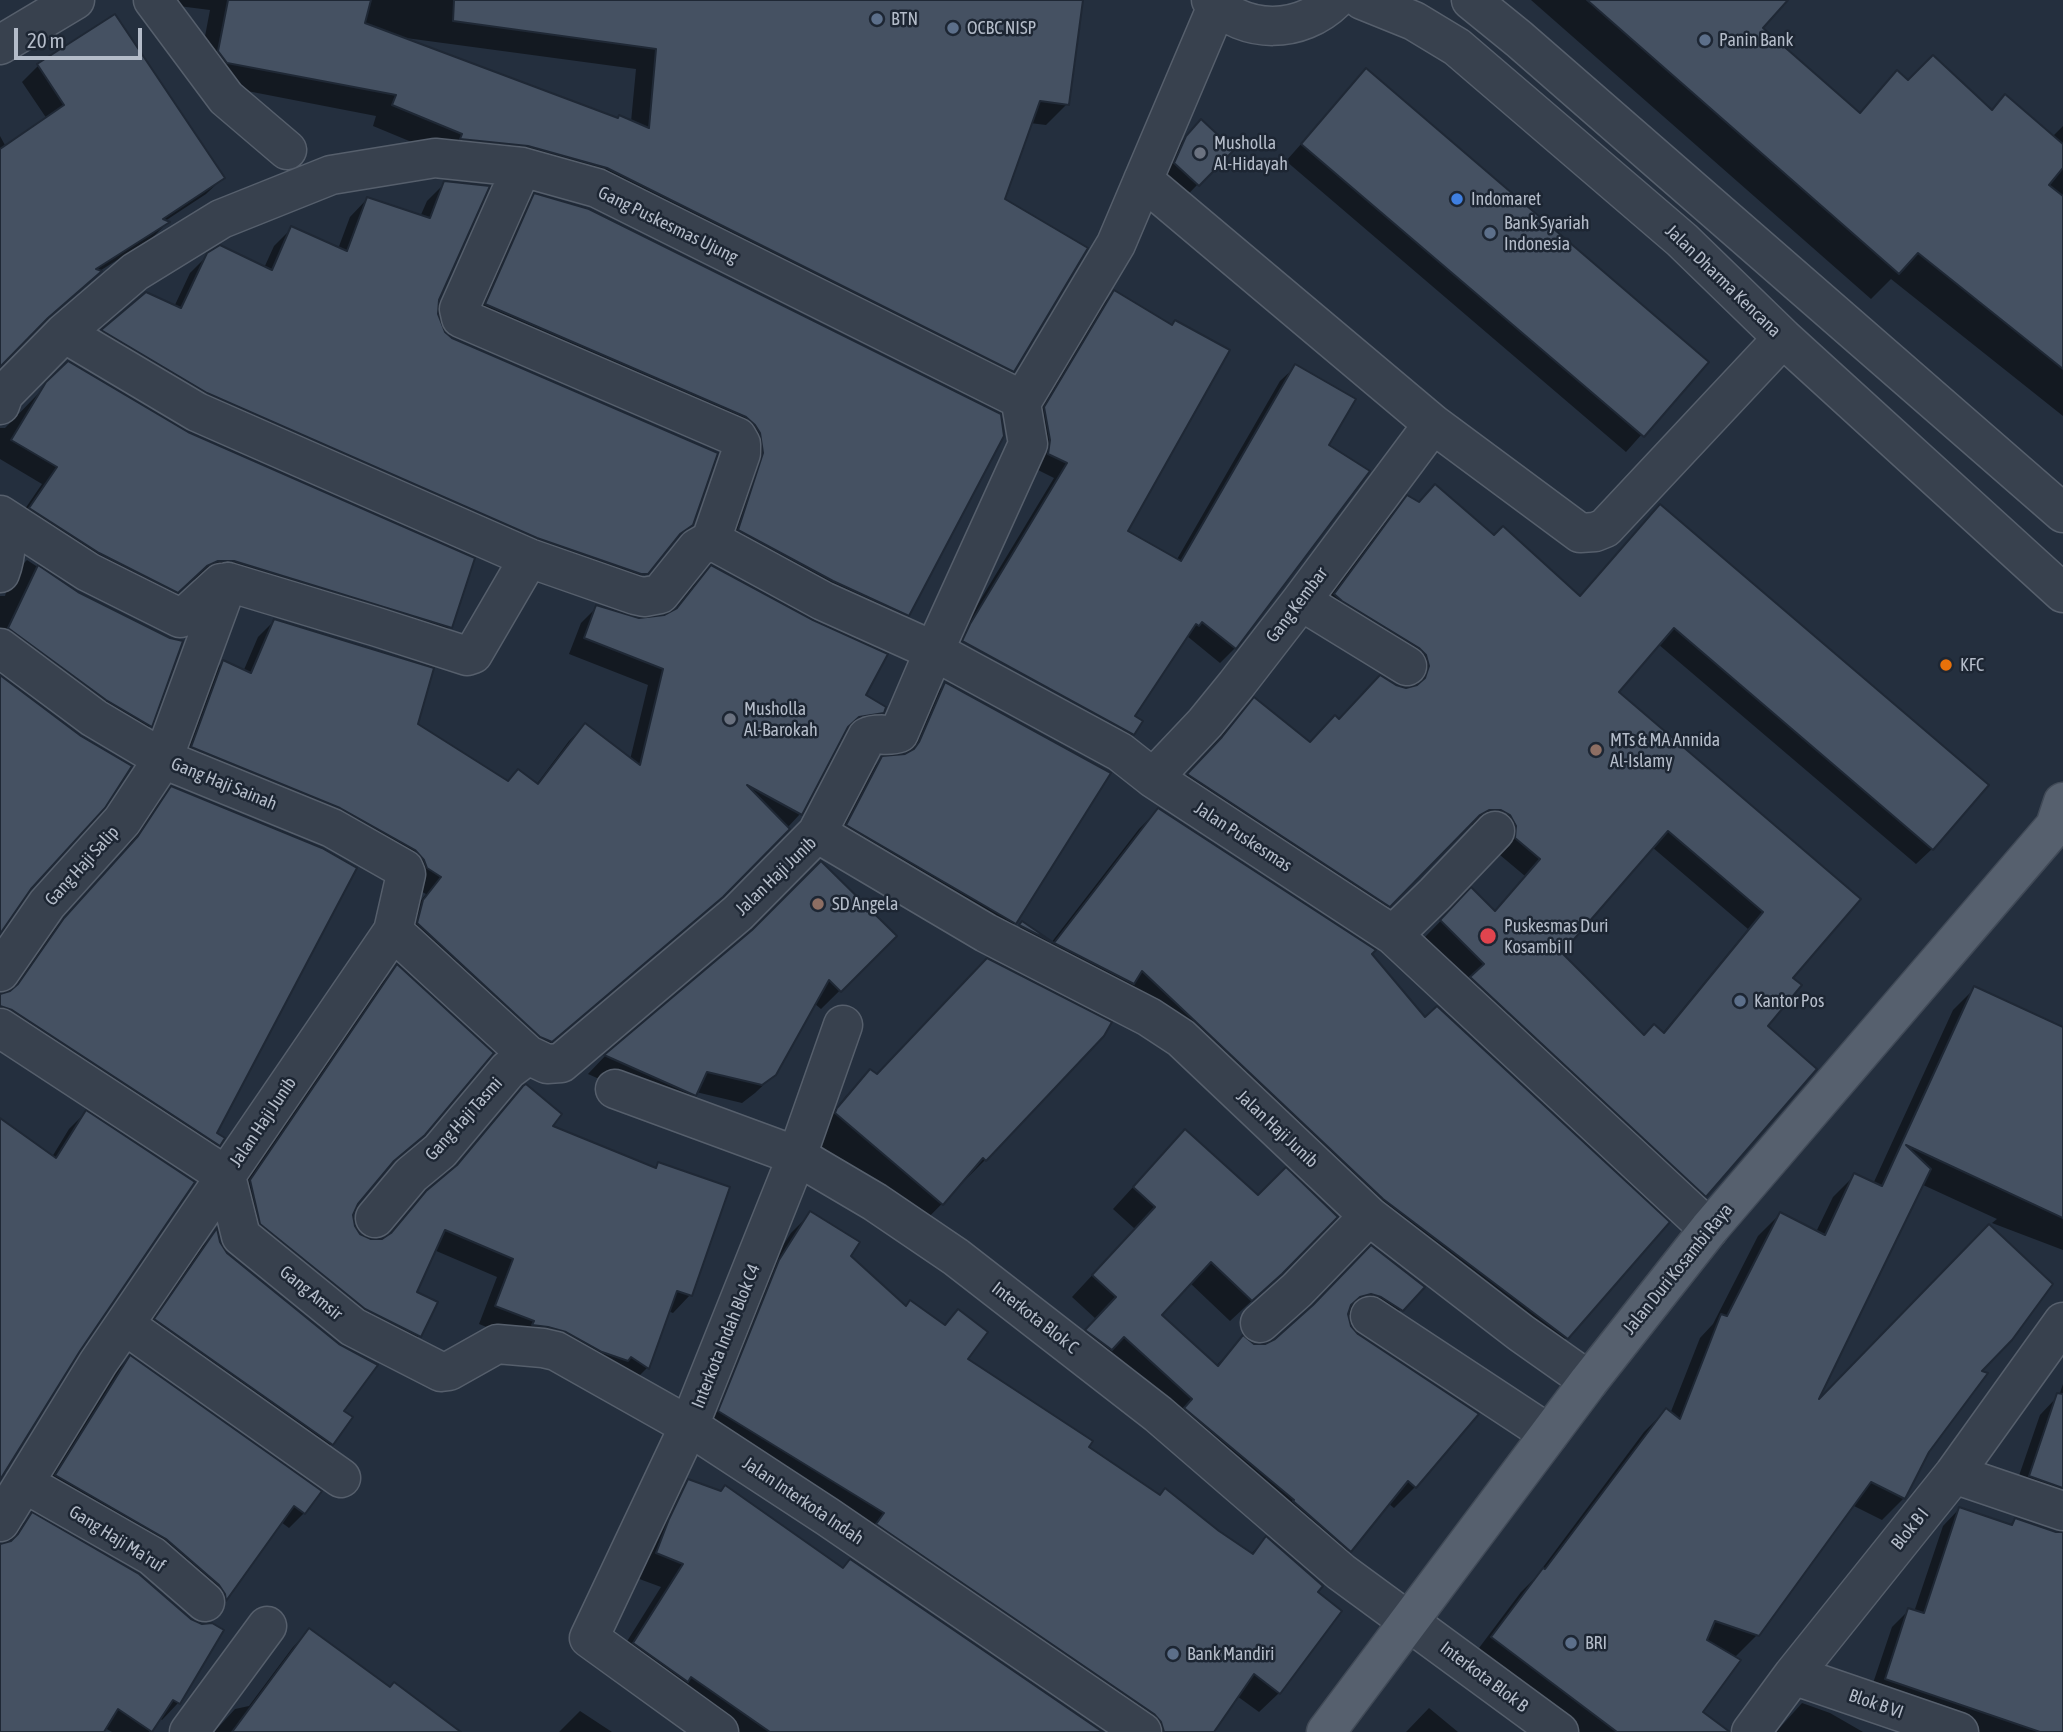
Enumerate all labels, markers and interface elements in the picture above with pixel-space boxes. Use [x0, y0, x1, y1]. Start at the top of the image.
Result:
place label: BTN [891, 8, 918, 30]
marker: BTN [869, 11, 885, 27]
scale bar [18, 14, 145, 58]
place label: OCBC NISP [967, 17, 1036, 39]
marker: OCBC NISP [945, 20, 961, 36]
text: 20 m [27, 28, 65, 52]
place label: Panin Bank [1719, 29, 1793, 51]
marker: Panin Bank [1697, 32, 1713, 48]
place label: Musholla Al-Hidayah [1214, 132, 1288, 174]
marker: Musholla Al-Hidayah [1192, 145, 1208, 161]
street label: Gang Puskesmas Ujung [595, 182, 741, 268]
place label: Indomaret [1471, 188, 1541, 210]
marker: Indomaret [1449, 191, 1465, 207]
place label: Bank Syariah Indonesia [1504, 212, 1590, 255]
street label: Jalan Dharma Kencana [1661, 220, 1785, 342]
marker: Bank Syariah Indonesia [1482, 225, 1498, 241]
street label: Gang Kembar [1262, 563, 1332, 647]
place label: KFC [1960, 654, 1984, 676]
marker: KFC [1938, 657, 1954, 673]
place label: Musholla Al-Barokah [744, 698, 818, 740]
marker: Musholla Al-Barokah [722, 711, 738, 727]
place label: MTs & MA Annida Al-Islamy [1610, 729, 1720, 772]
marker: MTs & MA Annida Al-Islamy [1588, 742, 1604, 758]
street label: Gang Haji Sainah [168, 753, 280, 815]
street label: Jalan Puskesmas [1190, 797, 1296, 877]
street label: Gang Haji Salip [41, 822, 123, 910]
street label: Jalan Haji Junib [731, 832, 821, 920]
place label: SD Angela [832, 893, 898, 915]
marker: SD Angela [810, 896, 826, 912]
place label: Puskesmas Duri Kosambi II [1504, 915, 1608, 958]
marker: Puskesmas Duri Kosambi II [1478, 926, 1498, 946]
place label: Kantor Pos [1754, 990, 1824, 1012]
marker: Kantor Pos [1732, 993, 1748, 1009]
street label: Jalan Haji Junib [225, 1073, 301, 1171]
street label: Gang Haji Tasmi [421, 1073, 507, 1165]
street label: Jalan Haji Junib [1232, 1086, 1322, 1172]
street label: Jalan Duri Kosambi Raya [1619, 1199, 1737, 1339]
street label: Gang Amsir [275, 1261, 347, 1325]
street label: Interkota Indah Blok C4 [687, 1261, 765, 1411]
street label: Interkota Blok C [987, 1278, 1083, 1358]
street label: Jalan Interkota Indah [738, 1453, 868, 1549]
street label: Gang Haji Ma'ruf [65, 1501, 169, 1577]
street label: Blok B I [1887, 1504, 1933, 1554]
place label: BRI [1585, 1632, 1607, 1654]
marker: BRI [1563, 1635, 1579, 1651]
street label: Interkota Blok B [1436, 1637, 1532, 1717]
place label: Bank Mandiri [1187, 1643, 1274, 1665]
marker: Bank Mandiri [1165, 1646, 1181, 1662]
street label: Blok B VI [1846, 1685, 1906, 1723]

